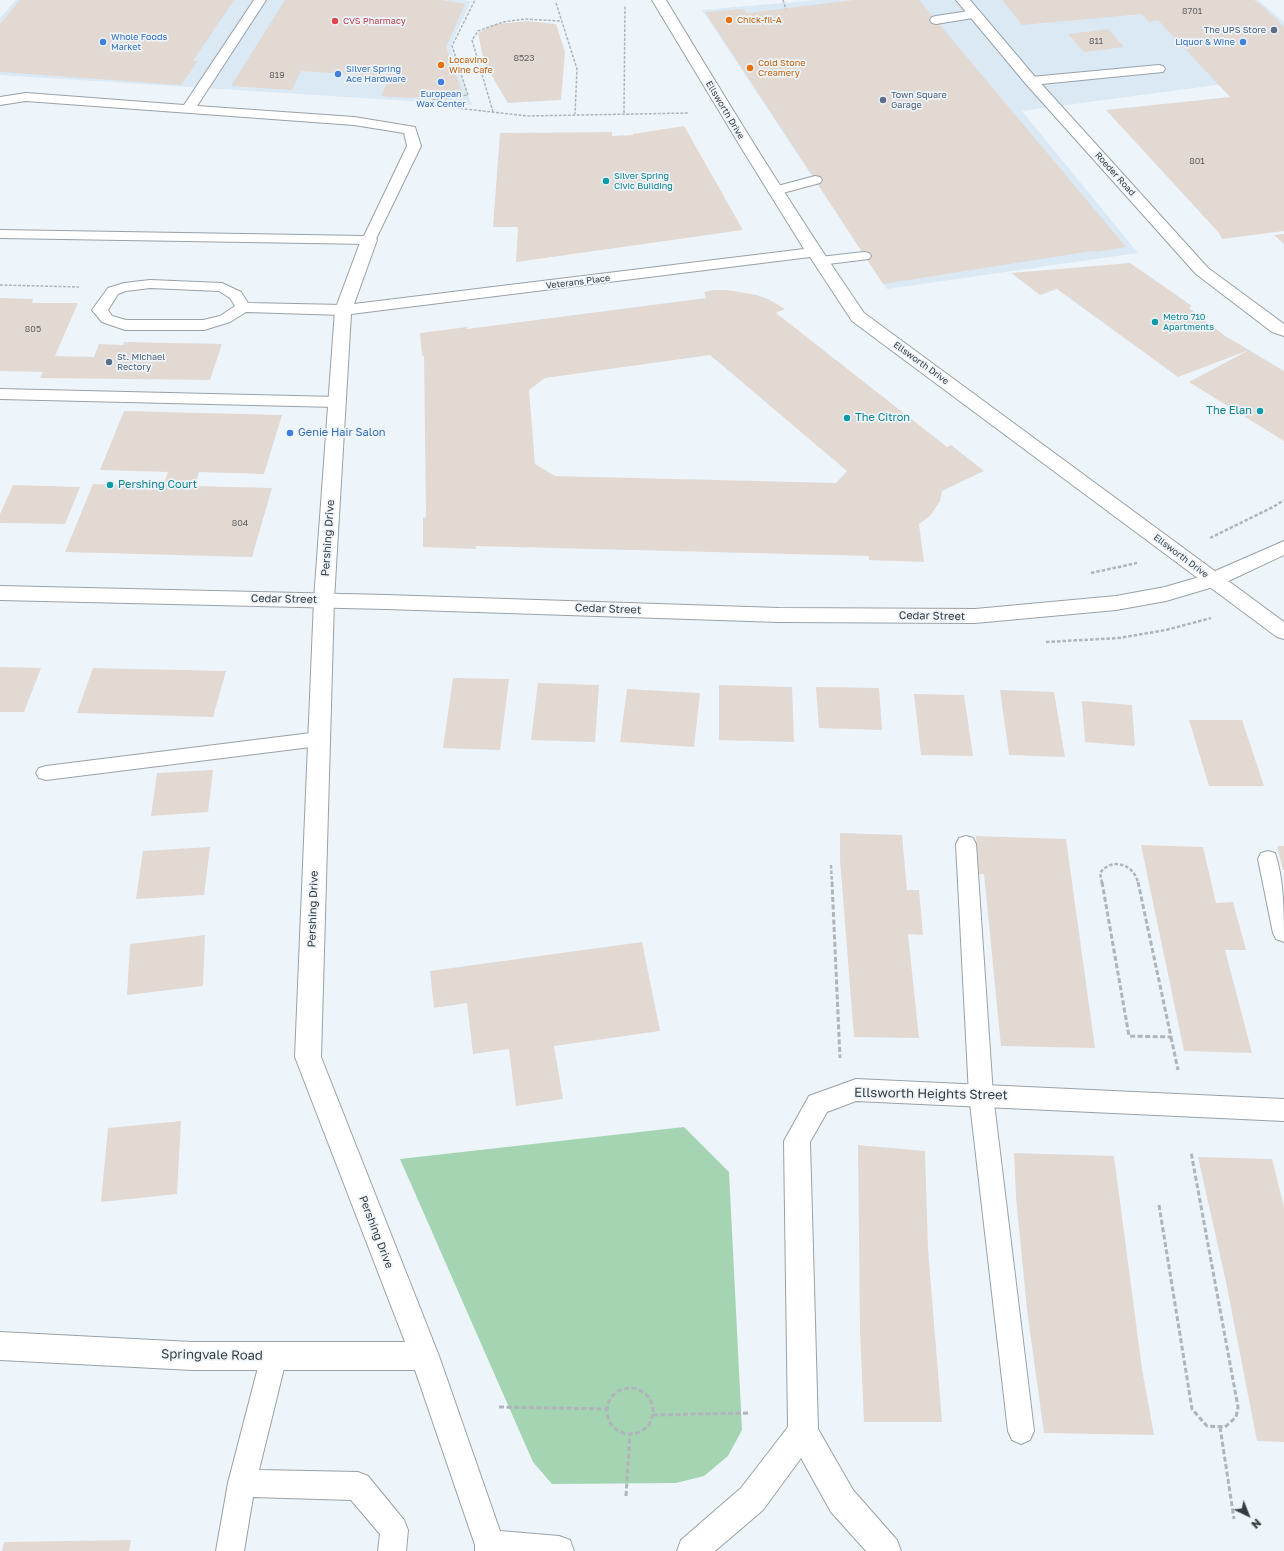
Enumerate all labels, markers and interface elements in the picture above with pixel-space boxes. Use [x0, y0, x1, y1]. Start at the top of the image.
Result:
house number: 8701 [1182, 6, 1202, 16]
marker: Chick-fil-A [724, 15, 734, 25]
place label: Chick-fil-A [737, 15, 782, 25]
marker: CVS Pharmacy [330, 16, 340, 26]
place label: CVS Pharmacy [343, 16, 406, 26]
place label: The UPS Store [1204, 25, 1266, 35]
marker: The UPS Store [1269, 25, 1279, 35]
place label: Whole Foods Market [111, 32, 167, 53]
house number: 811 [1089, 36, 1103, 46]
marker: Whole Foods Market [98, 37, 108, 47]
place label: Liquor & Wine [1175, 37, 1235, 47]
marker: Liquor & Wine [1238, 37, 1248, 47]
house number: 8523 [513, 53, 535, 63]
place label: Locavino Wine Cafe [449, 55, 493, 76]
place label: Cold Stone Creamery [758, 58, 805, 79]
marker: Locavino Wine Cafe [436, 60, 446, 70]
marker: Cold Stone Creamery [745, 63, 755, 73]
place label: Silver Spring Ace Hardware [346, 64, 406, 85]
marker: Silver Spring Ace Hardware [333, 69, 343, 79]
house number: 819 [269, 70, 285, 80]
marker: European Wax Center [436, 77, 446, 87]
street label: Ellsworth Drive [703, 79, 747, 141]
place label: European Wax Center [416, 89, 466, 110]
place label: Town Square Garage [891, 90, 947, 111]
marker: Town Square Garage [878, 95, 888, 105]
street label: Roeder Road [1093, 150, 1137, 198]
house number: 801 [1189, 156, 1205, 166]
place label: Silver Spring Civic Building [614, 171, 673, 192]
marker: Silver Spring Civic Building [601, 176, 611, 186]
street label: Veterans Place [545, 273, 611, 291]
place label: Metro 710 Apartments [1163, 312, 1214, 333]
marker: Metro 710 Apartments [1150, 317, 1160, 327]
house number: 805 [25, 324, 41, 334]
street label: Ellsworth Drive [891, 339, 951, 387]
place label: St. Michael Rectory [117, 352, 165, 373]
marker: St. Michael Rectory [104, 357, 114, 367]
place label: The Elan [1206, 404, 1252, 418]
marker: The Elan [1255, 406, 1265, 416]
place label: The Citron [855, 411, 910, 425]
marker: The Citron [842, 413, 852, 423]
place label: Genie Hair Salon [298, 426, 386, 440]
marker: Genie Hair Salon [285, 428, 295, 438]
place label: Pershing Court [118, 478, 197, 492]
marker: Pershing Court [105, 480, 115, 490]
street label: Pershing Drive [319, 499, 337, 577]
house number: 804 [232, 518, 248, 528]
street label: Ellsworth Drive [1151, 532, 1211, 580]
street label: Cedar Street [251, 592, 317, 606]
street label: Cedar Street [575, 601, 641, 617]
street label: Cedar Street [899, 609, 965, 623]
street label: Pershing Drive [305, 870, 321, 948]
street label: Ellsworth Heights Street [854, 1085, 1008, 1103]
street label: Pershing Drive [356, 1194, 396, 1270]
street label: Springvale Road [161, 1346, 263, 1364]
north arrow [1228, 1495, 1268, 1535]
text: N [1249, 1517, 1264, 1532]

